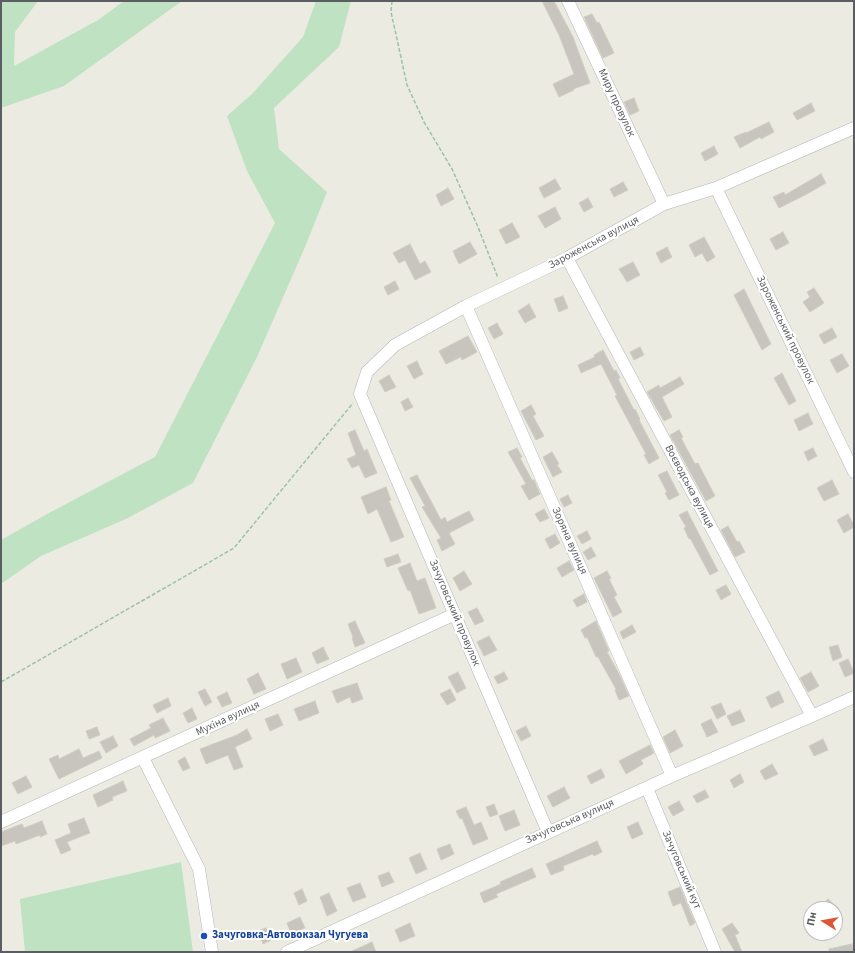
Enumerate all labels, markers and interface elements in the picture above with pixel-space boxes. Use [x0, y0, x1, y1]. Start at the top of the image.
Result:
street label: Миру провулок [594, 67, 638, 139]
street label: Зароженська вулиця [546, 214, 642, 272]
street label: Зароженський провулок [753, 274, 817, 386]
street label: Воєводська вулиця [661, 443, 717, 531]
street label: Зоряна вулиця [548, 505, 590, 577]
street label: Зачуговський провулок [426, 558, 482, 668]
street label: Мухіна вулиця [194, 698, 262, 740]
street label: Зачуговська вулиця [524, 796, 616, 848]
street label: Зачуговський кут [659, 829, 703, 911]
north arrow [803, 901, 843, 941]
text: Пн [803, 911, 820, 927]
place label: Зачуговка-Автовокзал Чугуева [212, 929, 368, 943]
marker: Зачуговка-Автовокзал Чугуева [199, 931, 209, 941]

